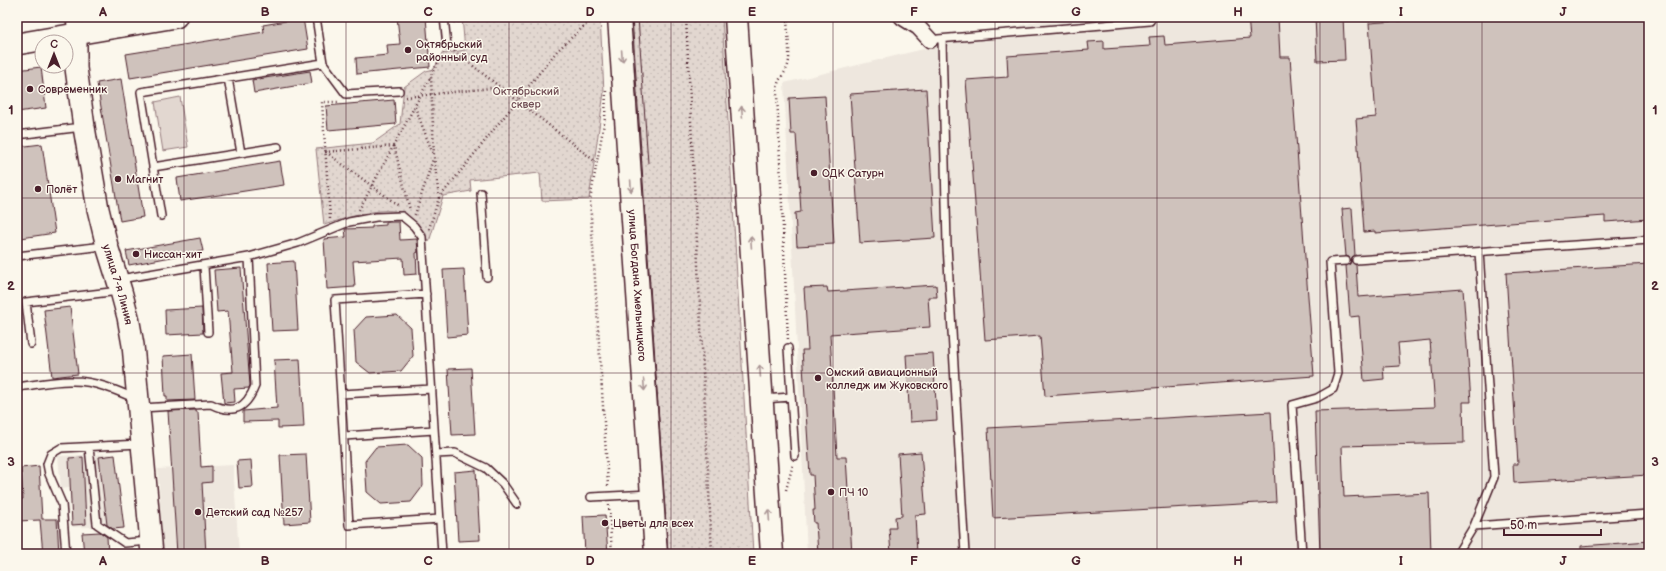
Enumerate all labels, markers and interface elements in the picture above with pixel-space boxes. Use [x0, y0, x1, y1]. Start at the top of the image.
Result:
text: A [98, 4, 107, 20]
text: B [260, 4, 270, 20]
text: C [423, 4, 433, 20]
text: D [585, 4, 595, 20]
text: E [748, 4, 757, 20]
text: F [910, 4, 918, 20]
text: G [1071, 4, 1081, 20]
text: H [1233, 4, 1243, 20]
text: I [1399, 4, 1403, 20]
text: J [1559, 4, 1567, 20]
north arrow [34, 34, 74, 74]
text: С [50, 38, 58, 51]
place label: Октябрьский районный суд [416, 38, 488, 64]
marker: Октябрьский районный суд [403, 45, 413, 55]
one-way arrow [618, 49, 625, 62]
place label: Современник [38, 83, 107, 96]
marker: Современник [25, 84, 35, 94]
park label: Октябрьский сквер [493, 85, 559, 111]
text: 1 [8, 102, 14, 118]
text: 1 [1652, 102, 1658, 118]
one-way arrow [739, 106, 746, 119]
place label: ОДК Сатурн [822, 167, 884, 180]
marker: ОДК Сатурн [809, 168, 819, 178]
place label: Магнит [126, 173, 163, 186]
marker: Магнит [113, 174, 123, 184]
one-way arrow [627, 179, 634, 192]
place label: Полёт [46, 183, 77, 196]
marker: Полёт [33, 184, 43, 194]
street label: улица Богдана Хмельницкого [625, 209, 649, 362]
one-way arrow [747, 236, 755, 249]
street label: улица 7-я Линия [100, 243, 135, 326]
place label: Ниссан-хит [144, 248, 202, 261]
marker: Ниссан-хит [131, 249, 141, 259]
text: 2 [7, 278, 15, 294]
text: 2 [1651, 278, 1659, 294]
one-way arrow [756, 365, 763, 378]
place label: Омский авиационный колледж им Жуковского [826, 366, 948, 392]
marker: Омский авиационный колледж им Жуковского [813, 373, 823, 383]
one-way arrow [641, 378, 648, 391]
text: 3 [7, 454, 15, 470]
text: 3 [1651, 454, 1659, 470]
place label: ПЧ 10 [839, 486, 869, 499]
marker: ПЧ 10 [826, 487, 836, 497]
place label: Детский сад №257 [206, 506, 304, 519]
marker: Детский сад №257 [193, 507, 203, 517]
one-way arrow [766, 509, 773, 522]
scale bar [1504, 511, 1601, 537]
place label: Цветы для всех [613, 517, 694, 530]
marker: Цветы для всех [600, 518, 610, 528]
text: 50 m [1510, 518, 1537, 533]
text: A [98, 553, 107, 569]
text: B [260, 553, 270, 569]
text: C [423, 553, 433, 569]
text: D [585, 553, 595, 569]
text: E [748, 553, 757, 569]
text: F [910, 553, 918, 569]
text: G [1071, 553, 1081, 569]
text: H [1233, 553, 1243, 569]
text: I [1399, 553, 1403, 569]
text: J [1559, 553, 1567, 569]

